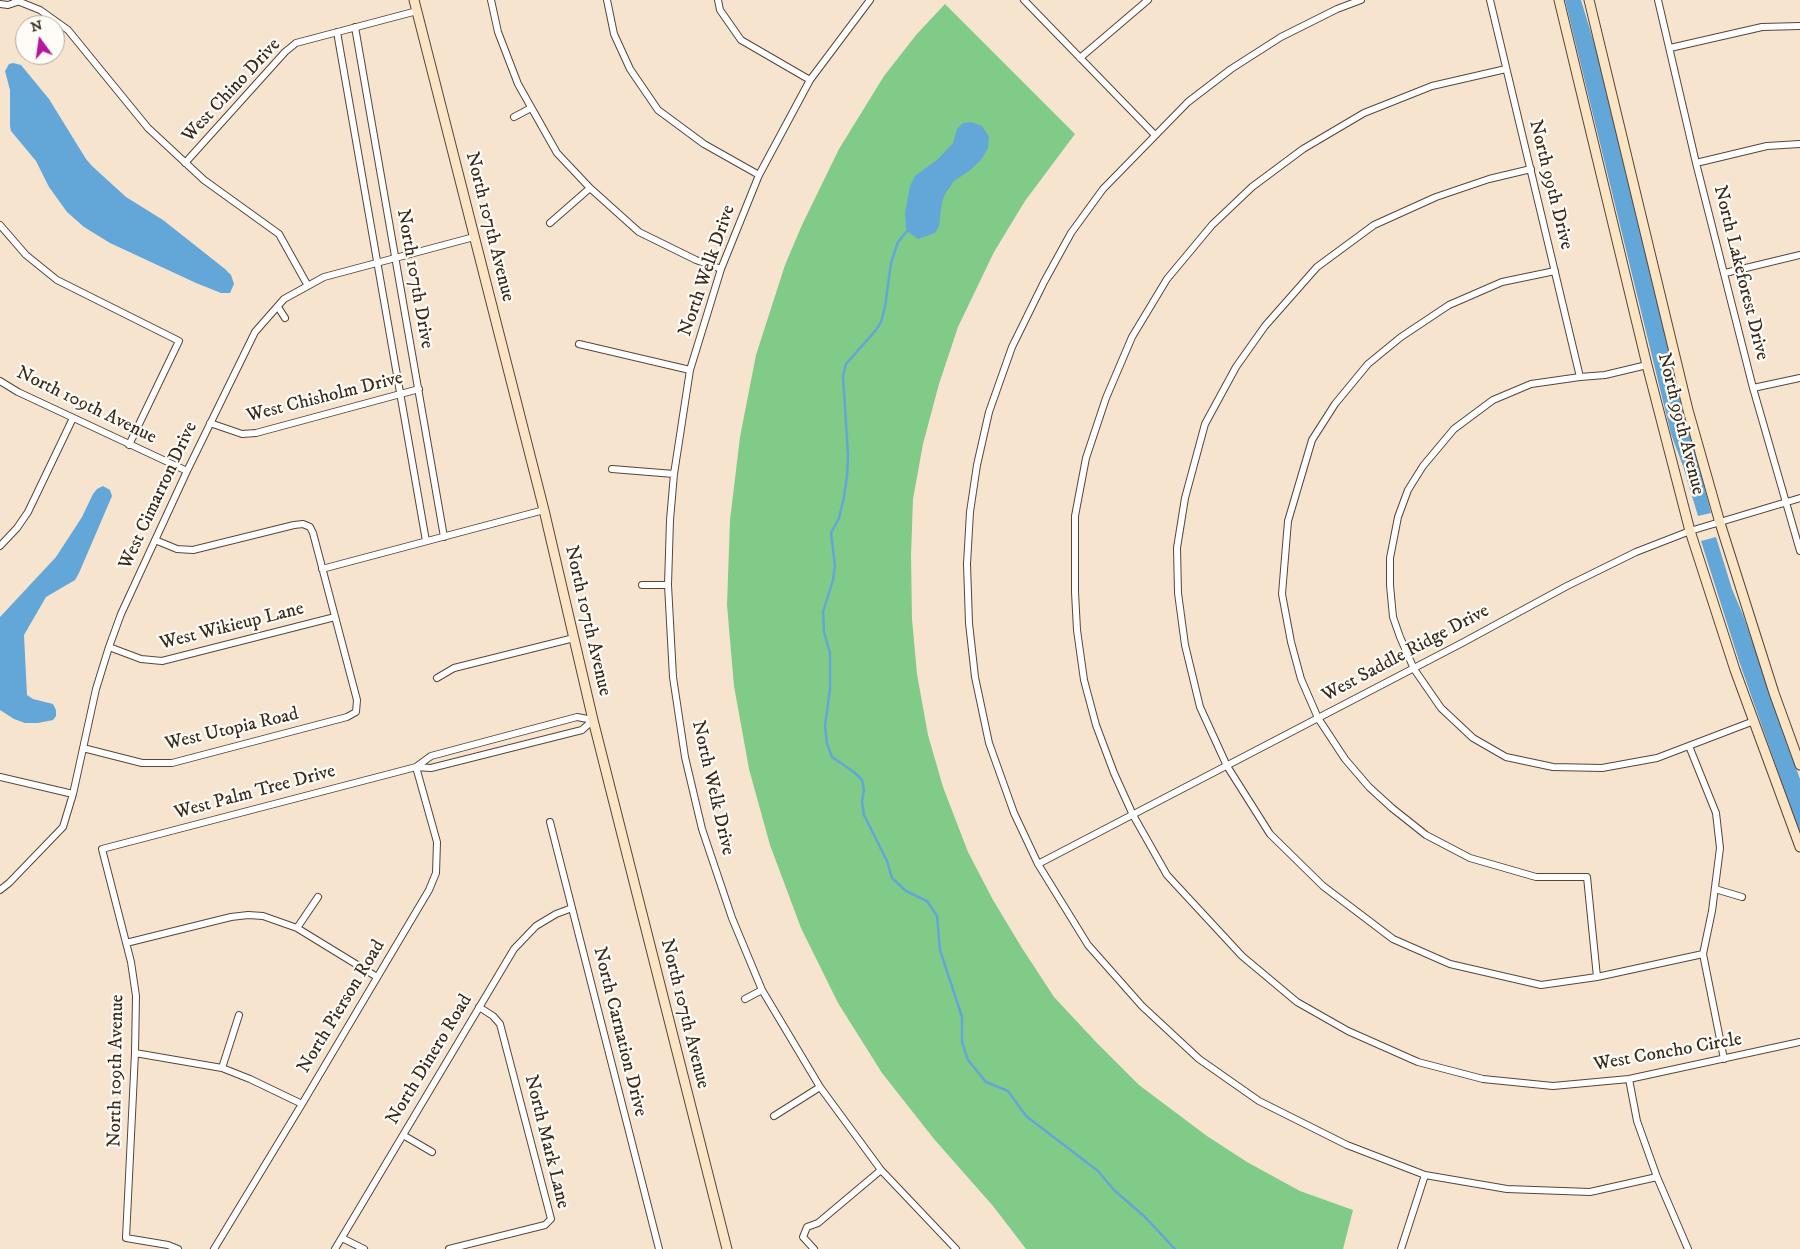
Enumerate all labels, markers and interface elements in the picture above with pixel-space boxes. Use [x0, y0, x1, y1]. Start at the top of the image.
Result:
north arrow [15, 15, 65, 65]
text: N [29, 16, 44, 37]
street label: West Chino Drive [178, 34, 286, 148]
street label: North 99th Drive [1523, 118, 1577, 252]
street label: North 107th Avenue [459, 150, 519, 304]
street label: North Lakeforest Drive [1707, 183, 1773, 363]
street label: North Welk Drive [675, 202, 741, 340]
street label: North 107th Drive [391, 208, 437, 350]
street label: North 99th Avenue [1651, 351, 1709, 497]
street label: North 109th Avenue [12, 362, 160, 450]
street label: West Chisholm Drive [245, 368, 405, 428]
street label: West Cimarron Drive [115, 419, 203, 573]
street label: North 107th Avenue [559, 544, 615, 698]
street label: West Wikieup Lane [158, 598, 306, 656]
street label: West Saddle Ridge Drive [1319, 600, 1493, 708]
street label: West Utopia Road [163, 704, 301, 756]
street label: North Welk Drive [685, 718, 739, 858]
street label: West Palm Tree Drive [172, 761, 338, 825]
street label: North Pierson Road [293, 936, 391, 1078]
street label: North 107th Avenue [654, 937, 714, 1091]
street label: North Carnation Drive [587, 945, 651, 1119]
street label: North Dinero Road [382, 991, 478, 1129]
street label: North 109th Avenue [104, 994, 130, 1148]
street label: West Concho Circle [1592, 1029, 1744, 1077]
street label: North Mark Lane [518, 1073, 574, 1211]

